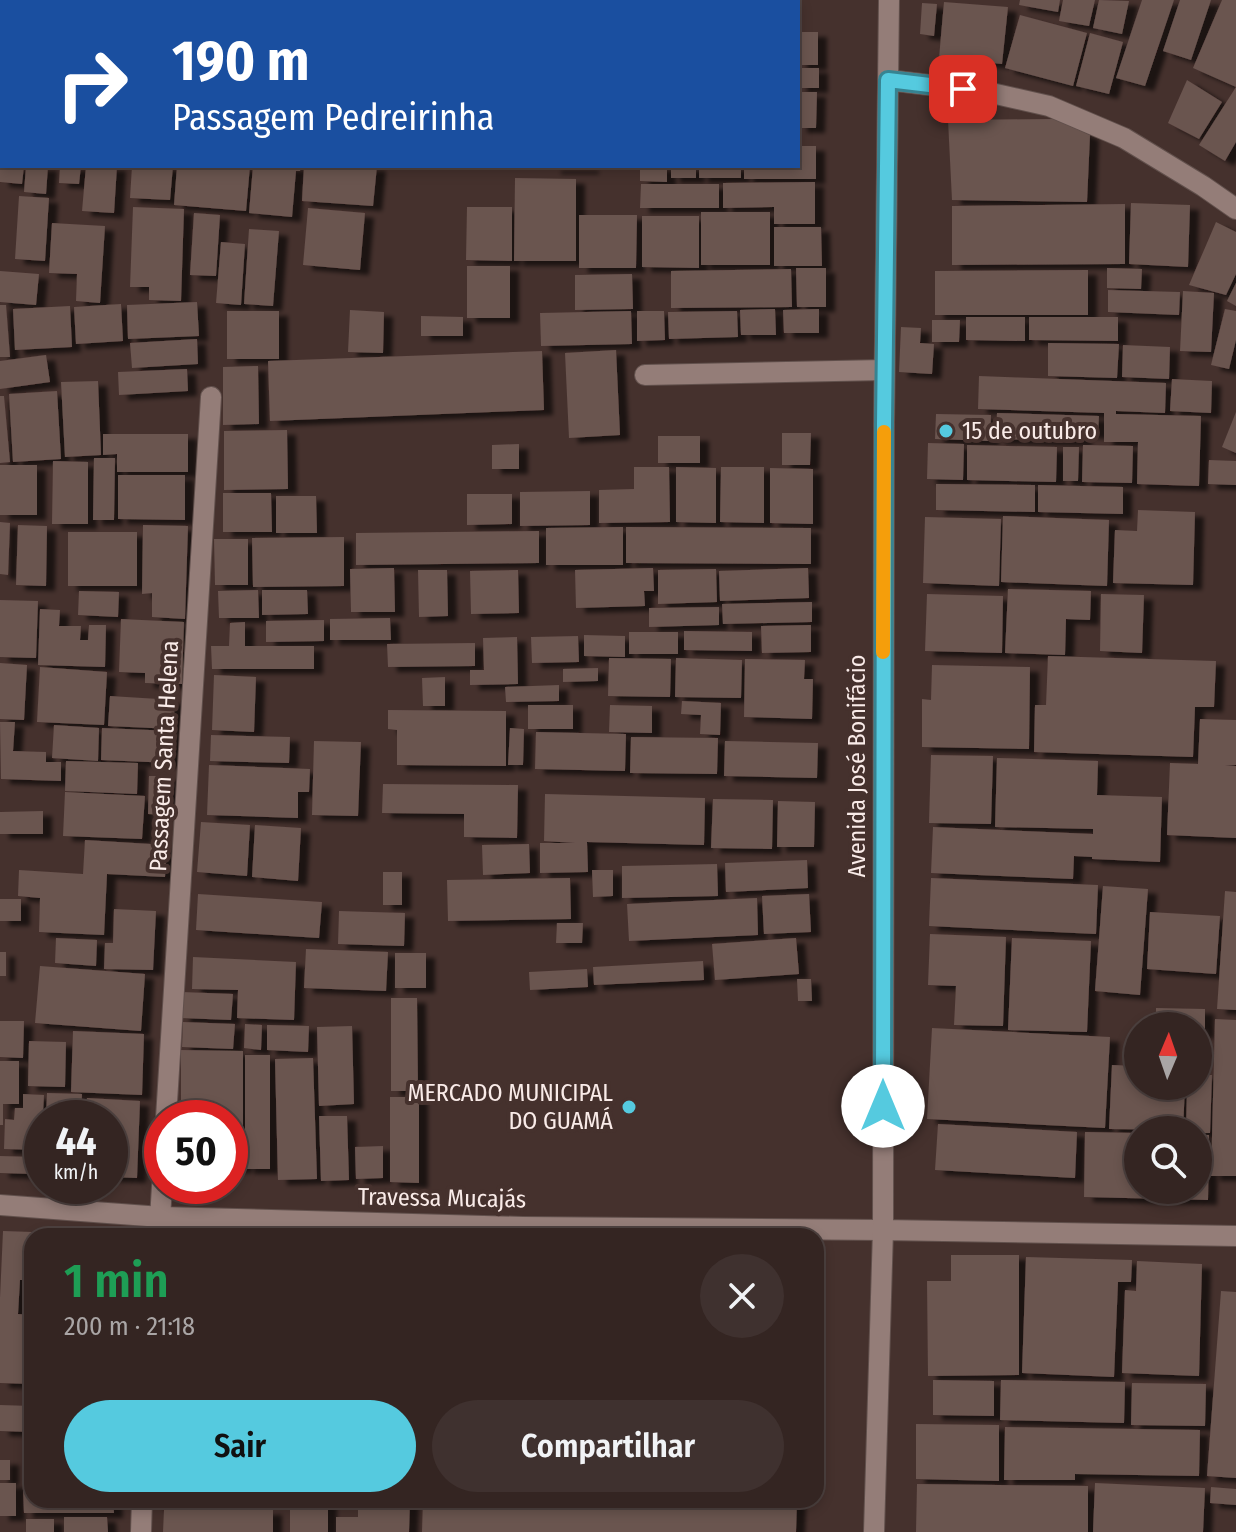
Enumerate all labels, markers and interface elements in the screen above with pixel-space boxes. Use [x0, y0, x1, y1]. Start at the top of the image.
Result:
text: 190 m [172, 28, 310, 95]
icon: right [40, 32, 144, 136]
pin [929, 55, 997, 123]
icon: arrive [941, 67, 985, 111]
text: Passagem Pedreirinha [172, 96, 495, 140]
place label: 15 de outubro [962, 417, 1097, 445]
marker: 15 de outubro [937, 422, 955, 440]
street label: Passagem Santa Helena [144, 640, 184, 872]
street label: Avenida José Bonifácio [843, 655, 871, 877]
north arrow [1124, 1012, 1212, 1100]
map controls [1124, 1012, 1212, 1204]
position arrow [841, 1064, 925, 1148]
place label: MERCADO MUNICIPAL DO GUAMÁ [407, 1079, 613, 1135]
marker: MERCADO MUNICIPAL DO GUAMÁ [620, 1098, 638, 1116]
speed limit sign: 50 [144, 1100, 248, 1204]
button: search [1124, 1116, 1212, 1204]
text: 44 [55, 1118, 97, 1166]
text: km/h [54, 1160, 98, 1184]
street label: Travessa Mucajás [358, 1183, 526, 1213]
text: 1 min [64, 1252, 169, 1310]
button: close [700, 1254, 784, 1338]
text: 200 m · 21:18 [64, 1311, 195, 1342]
button: Sair [64, 1400, 416, 1492]
button: Compartilhar [432, 1400, 784, 1492]

